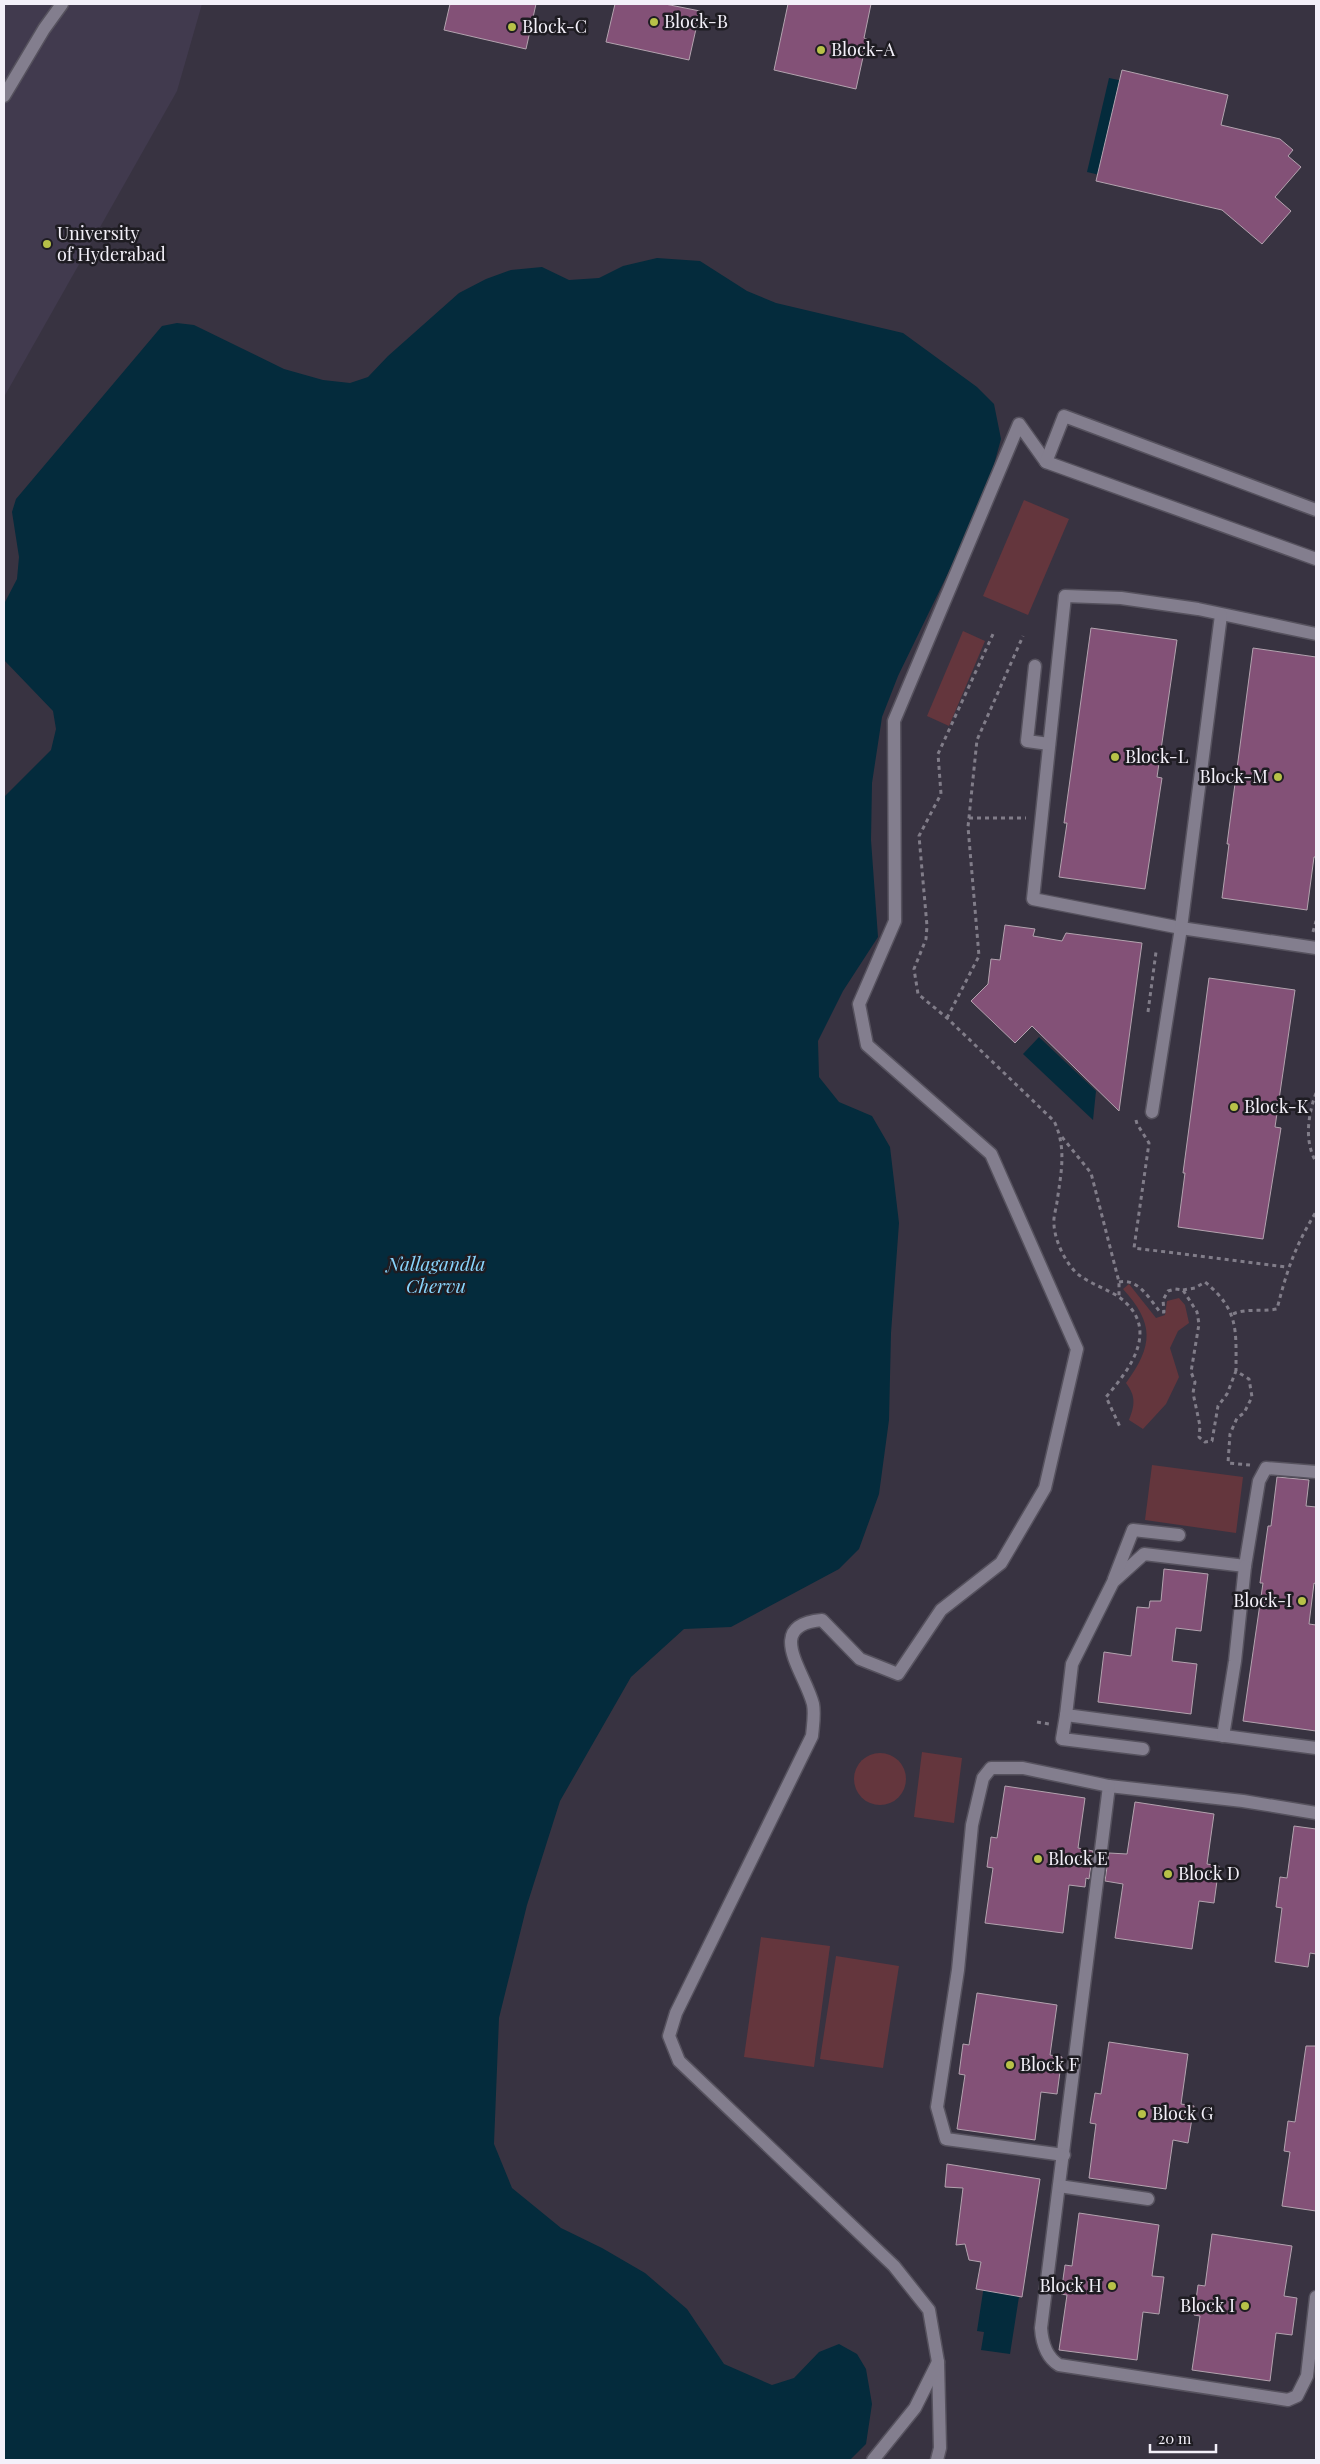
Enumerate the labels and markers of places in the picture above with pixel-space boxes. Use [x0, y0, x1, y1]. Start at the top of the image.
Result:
place label: Block-B [664, 9, 728, 33]
place label: Block-C [522, 14, 587, 38]
marker: Block-B [648, 16, 660, 28]
marker: Block-C [506, 21, 518, 33]
place label: Block-A [831, 37, 896, 61]
marker: Block-A [815, 44, 827, 56]
place label: University of Hyderabad [57, 221, 166, 266]
marker: University of Hyderabad [41, 238, 53, 250]
place label: Block-L [1125, 744, 1189, 768]
marker: Block-L [1109, 751, 1121, 763]
place label: Block-M [1200, 764, 1268, 788]
marker: Block-M [1272, 771, 1284, 783]
place label: Block-K [1244, 1094, 1309, 1118]
marker: Block-K [1228, 1101, 1240, 1113]
place label: Block-I [1233, 1588, 1292, 1612]
marker: Block-I [1296, 1595, 1308, 1607]
place label: Block E [1048, 1846, 1108, 1870]
marker: Block E [1032, 1853, 1044, 1865]
place label: Block D [1178, 1861, 1240, 1885]
marker: Block D [1162, 1868, 1174, 1880]
place label: Block F [1020, 2052, 1079, 2076]
marker: Block F [1004, 2059, 1016, 2071]
place label: Block G [1152, 2101, 1214, 2125]
marker: Block G [1136, 2108, 1148, 2120]
place label: Block H [1040, 2273, 1102, 2297]
marker: Block H [1106, 2280, 1118, 2292]
place label: Block I [1180, 2293, 1235, 2317]
marker: Block I [1239, 2300, 1251, 2312]

